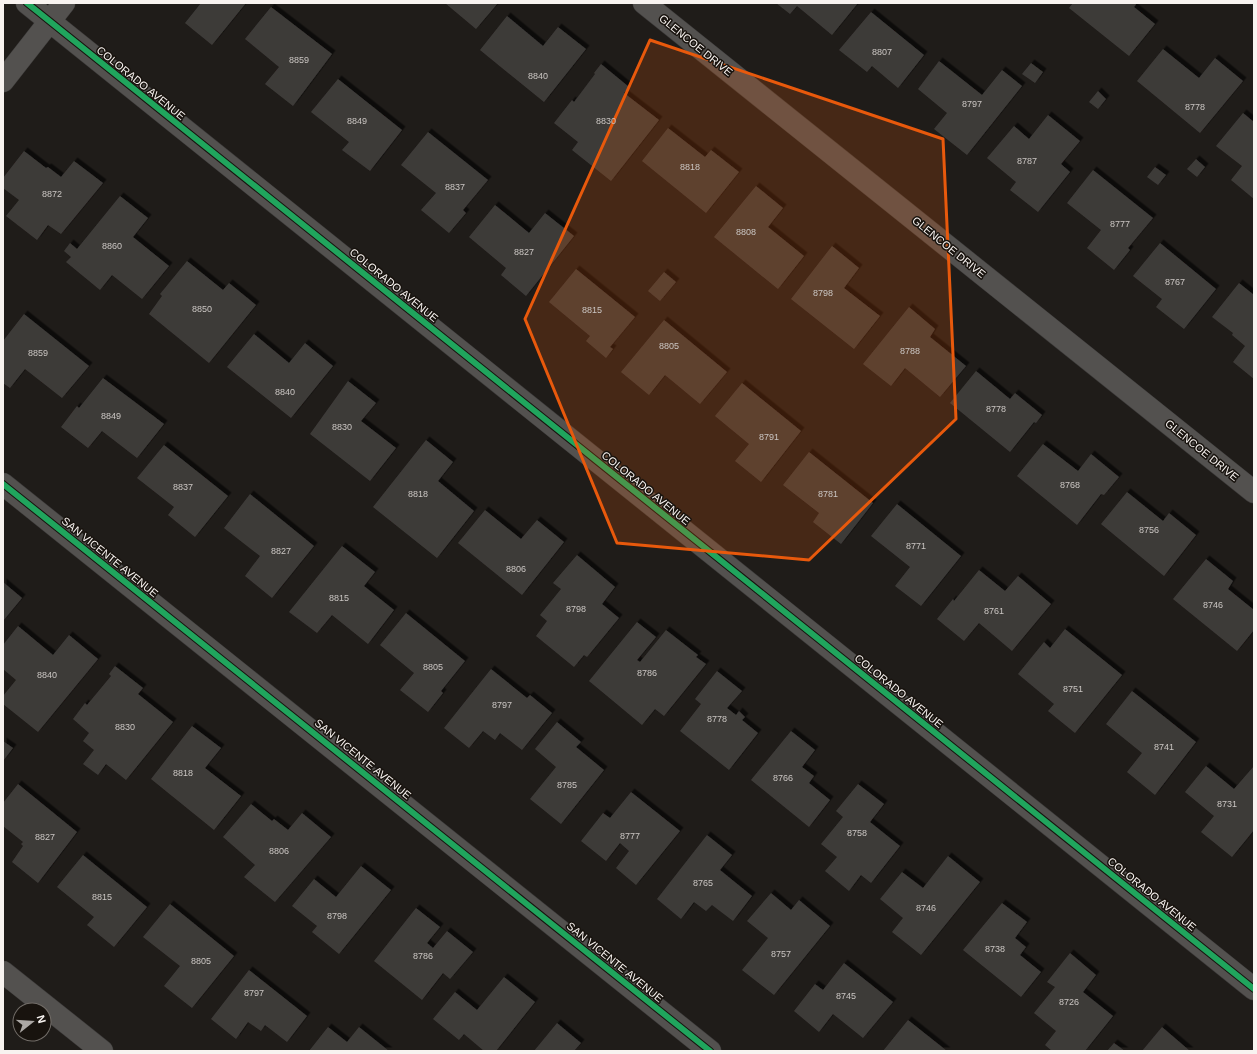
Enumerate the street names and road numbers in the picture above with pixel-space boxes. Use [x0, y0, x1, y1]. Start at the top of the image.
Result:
street label: GLENCOE DRIVE [657, 12, 735, 78]
street label: COLORADO AVENUE [95, 44, 187, 122]
street label: GLENCOE DRIVE [910, 214, 988, 280]
street label: COLORADO AVENUE [348, 246, 440, 324]
street label: GLENCOE DRIVE [1163, 417, 1241, 483]
street label: COLORADO AVENUE [600, 449, 692, 527]
street label: SAN VICENTE AVENUE [60, 515, 160, 599]
street label: COLORADO AVENUE [853, 652, 945, 730]
street label: SAN VICENTE AVENUE [313, 717, 413, 801]
street label: COLORADO AVENUE [1106, 855, 1198, 933]
street label: SAN VICENTE AVENUE [565, 920, 665, 1004]

